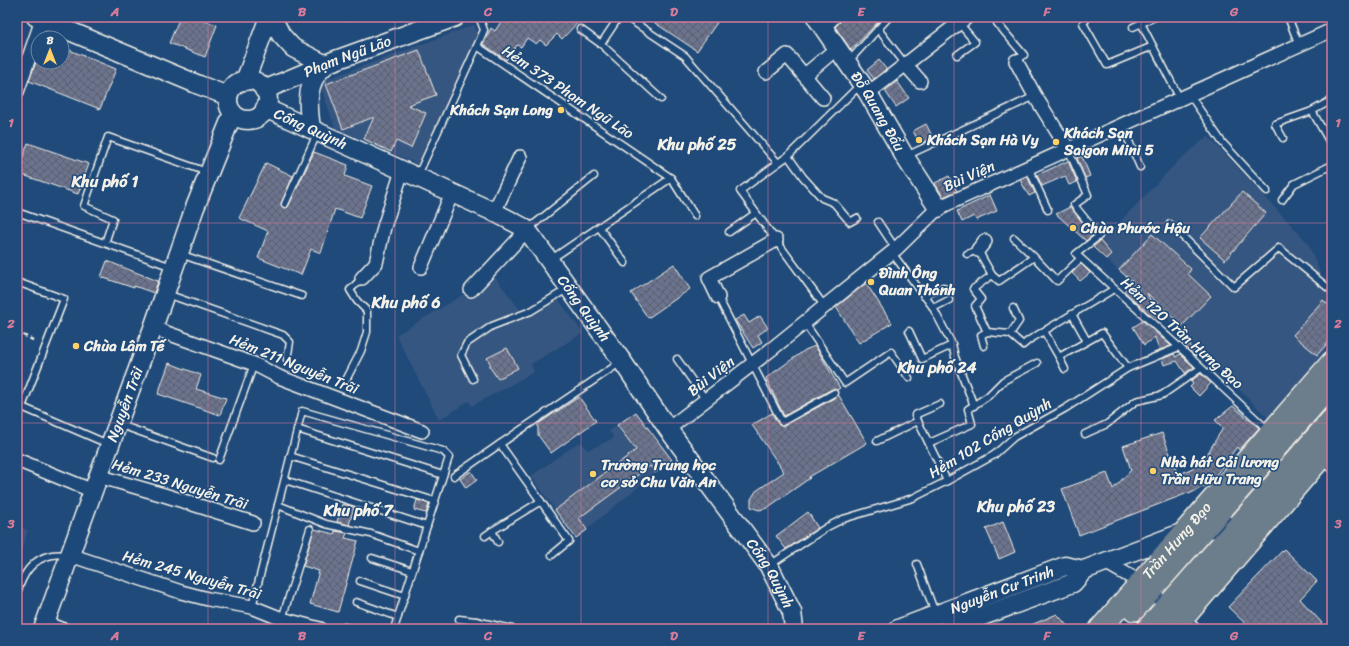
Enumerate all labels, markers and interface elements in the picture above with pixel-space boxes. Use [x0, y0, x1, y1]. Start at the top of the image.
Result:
text: A [110, 0, 119, 23]
text: B [298, 0, 307, 23]
text: C [483, 0, 493, 23]
text: D [670, 0, 678, 23]
text: E [857, 0, 866, 23]
text: F [1042, 0, 1051, 23]
text: G [1229, 0, 1239, 23]
street label: Phạm Ngũ Lão [300, 28, 395, 85]
north arrow [30, 30, 70, 70]
text: B [47, 31, 54, 50]
street label: Hẻm 373 Phạm Ngũ Lão [497, 38, 640, 146]
street label: Ðỗ Quang Ðẩu [844, 66, 912, 157]
place label: Khách Sạn Long [449, 97, 553, 123]
street label: Cống Quỳnh [270, 101, 352, 157]
marker: Khách Sạn Long [556, 105, 566, 115]
text: 1 [8, 111, 14, 134]
text: 1 [1335, 111, 1341, 134]
place label: Khách Sạn Saigon Mini 5 [1063, 120, 1154, 163]
place label: Khách Sạn Hà Vy [926, 127, 1040, 153]
district label: Khu phố 25 [657, 130, 737, 159]
marker: Khách Sạn Hà Vy [914, 135, 924, 145]
marker: Khách Sạn Saigon Mini 5 [1051, 137, 1061, 147]
street label: Bùi Viện [939, 153, 999, 199]
district label: Khu phố 1 [71, 167, 139, 196]
place label: Chùa Phước Hậu [1080, 215, 1191, 241]
marker: Chùa Phước Hậu [1068, 223, 1078, 233]
place label: Đình Ông Quan Thánh [878, 260, 956, 303]
street label: Cống Quỳnh [550, 269, 617, 348]
street label: Hẻm 120 Trần Hưng Đạo [1114, 270, 1250, 396]
marker: Đình Ông Quan Thánh [866, 277, 876, 287]
district label: Khu phố 6 [370, 288, 441, 317]
text: 2 [6, 312, 15, 335]
text: 2 [1333, 312, 1342, 335]
street label: Hẻm 211 Nguyễn Trãi [225, 326, 363, 402]
place label: Chùa Lâm Tế [83, 333, 167, 359]
marker: Chùa Lâm Tế [71, 341, 81, 351]
street label: Bùi Viện [682, 349, 740, 403]
district label: Khu phố 24 [896, 353, 977, 382]
street label: Nguyễn Trãi [99, 362, 151, 446]
street label: Hẻm 102 Cống Quỳnh [923, 391, 1057, 485]
place label: Nhà hát Cải lương Trần Hữu Trang [1160, 449, 1279, 492]
street label: Hẻm 233 Nguyễn Trãi [109, 451, 252, 517]
place label: Trường Trung học cơ sở Chu Văn An [600, 452, 717, 495]
marker: Nhà hát Cải lương Trần Hữu Trang [1148, 466, 1158, 476]
marker: Trường Trung học cơ sở Chu Văn An [588, 469, 598, 479]
district label: Khu phố 23 [976, 492, 1055, 521]
street label: Trần Hưng Đạo [1135, 495, 1218, 586]
district label: Khu phố 7 [322, 496, 394, 525]
text: 3 [6, 512, 15, 535]
text: 3 [1333, 512, 1342, 535]
street label: Cống Quỳnh [739, 532, 801, 613]
street label: Hẻm 245 Nguyễn Trãi [120, 543, 265, 607]
street label: Nguyễn Cư Trinh [946, 558, 1058, 621]
text: A [110, 624, 119, 646]
text: B [298, 624, 307, 646]
text: C [483, 624, 493, 646]
text: D [670, 624, 678, 646]
text: E [857, 624, 866, 646]
text: F [1042, 624, 1051, 646]
text: G [1229, 624, 1239, 646]

